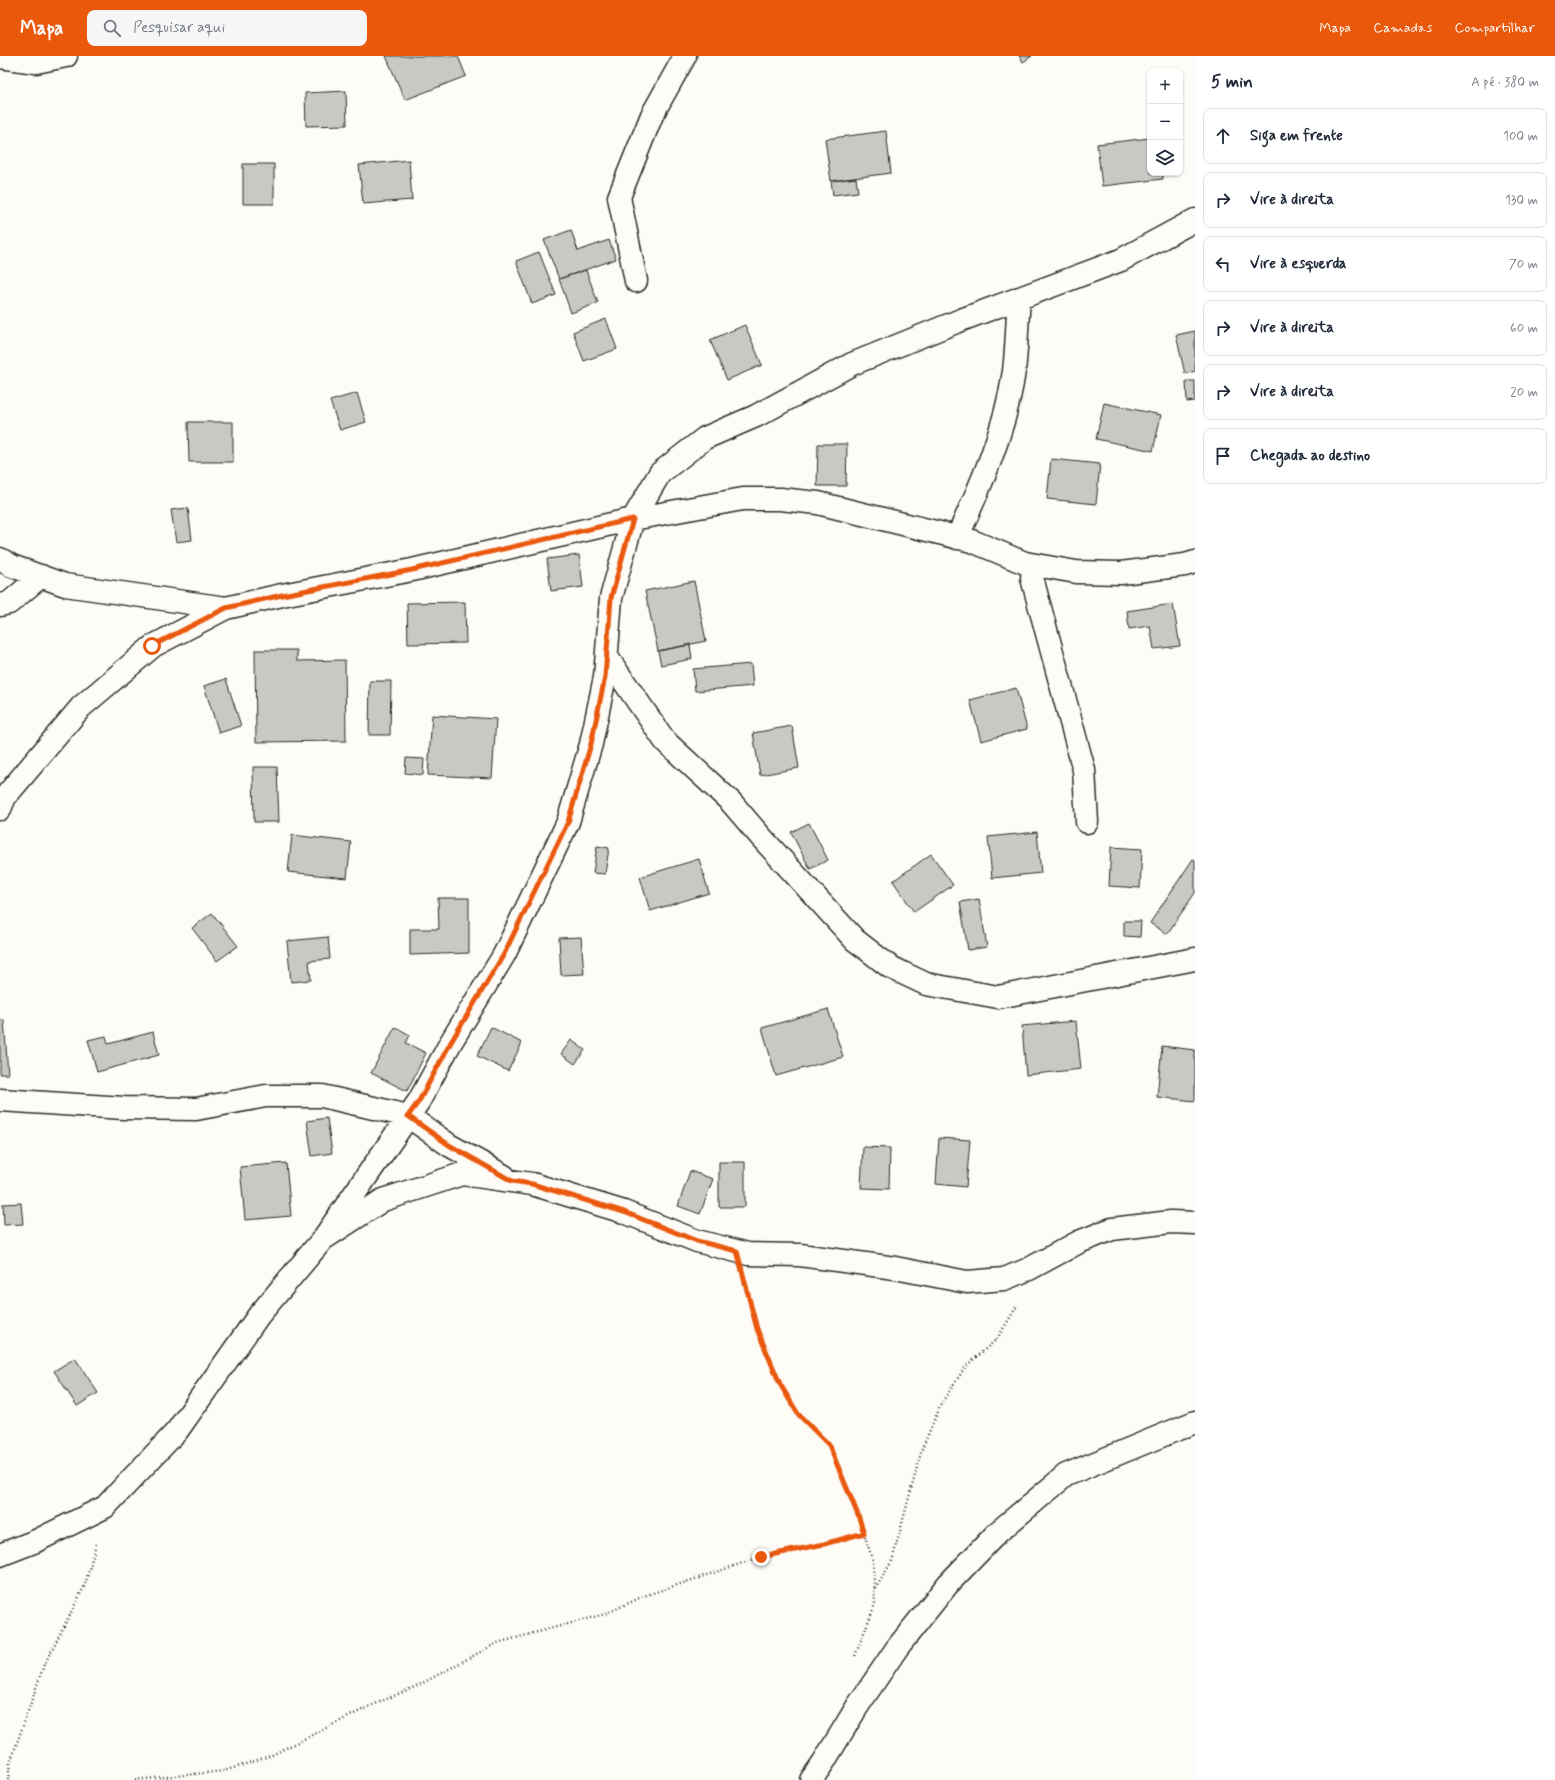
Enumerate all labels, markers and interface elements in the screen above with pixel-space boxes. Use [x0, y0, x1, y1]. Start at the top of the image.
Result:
search box [87, 10, 367, 46]
text: Mapa [20, 16, 63, 41]
icon: search [101, 17, 123, 39]
text: Pesquisar aqui [133, 18, 225, 38]
text: Mapa [1319, 19, 1351, 37]
text: Camadas [1373, 19, 1432, 37]
text: Compartilhar [1454, 19, 1535, 37]
map controls [1147, 68, 1183, 176]
button: + [1147, 68, 1183, 104]
text: 5 min [1211, 71, 1253, 93]
text: A pé · 380 m [1471, 74, 1539, 91]
button: − [1147, 104, 1183, 140]
icon: ahead [1212, 125, 1234, 147]
text: Siga em frente [1250, 126, 1343, 146]
text: 100 m [1503, 128, 1538, 145]
button: layers [1147, 140, 1183, 176]
icon: right [1212, 189, 1234, 211]
text: Vire à direita [1250, 190, 1334, 210]
text: 130 m [1505, 192, 1538, 209]
icon: left [1212, 253, 1234, 275]
text: Vire à esquerda [1250, 254, 1346, 274]
text: 70 m [1509, 256, 1538, 273]
icon: right [1212, 317, 1234, 339]
text: Vire à direita [1250, 318, 1334, 338]
text: 60 m [1510, 320, 1538, 337]
icon: right [1212, 381, 1234, 403]
text: Vire à direita [1250, 382, 1334, 402]
text: 20 m [1510, 384, 1538, 401]
icon: arrive [1212, 445, 1234, 467]
text: Chegada ao destino [1250, 446, 1370, 466]
route start [143, 637, 161, 655]
route end [752, 1548, 770, 1566]

